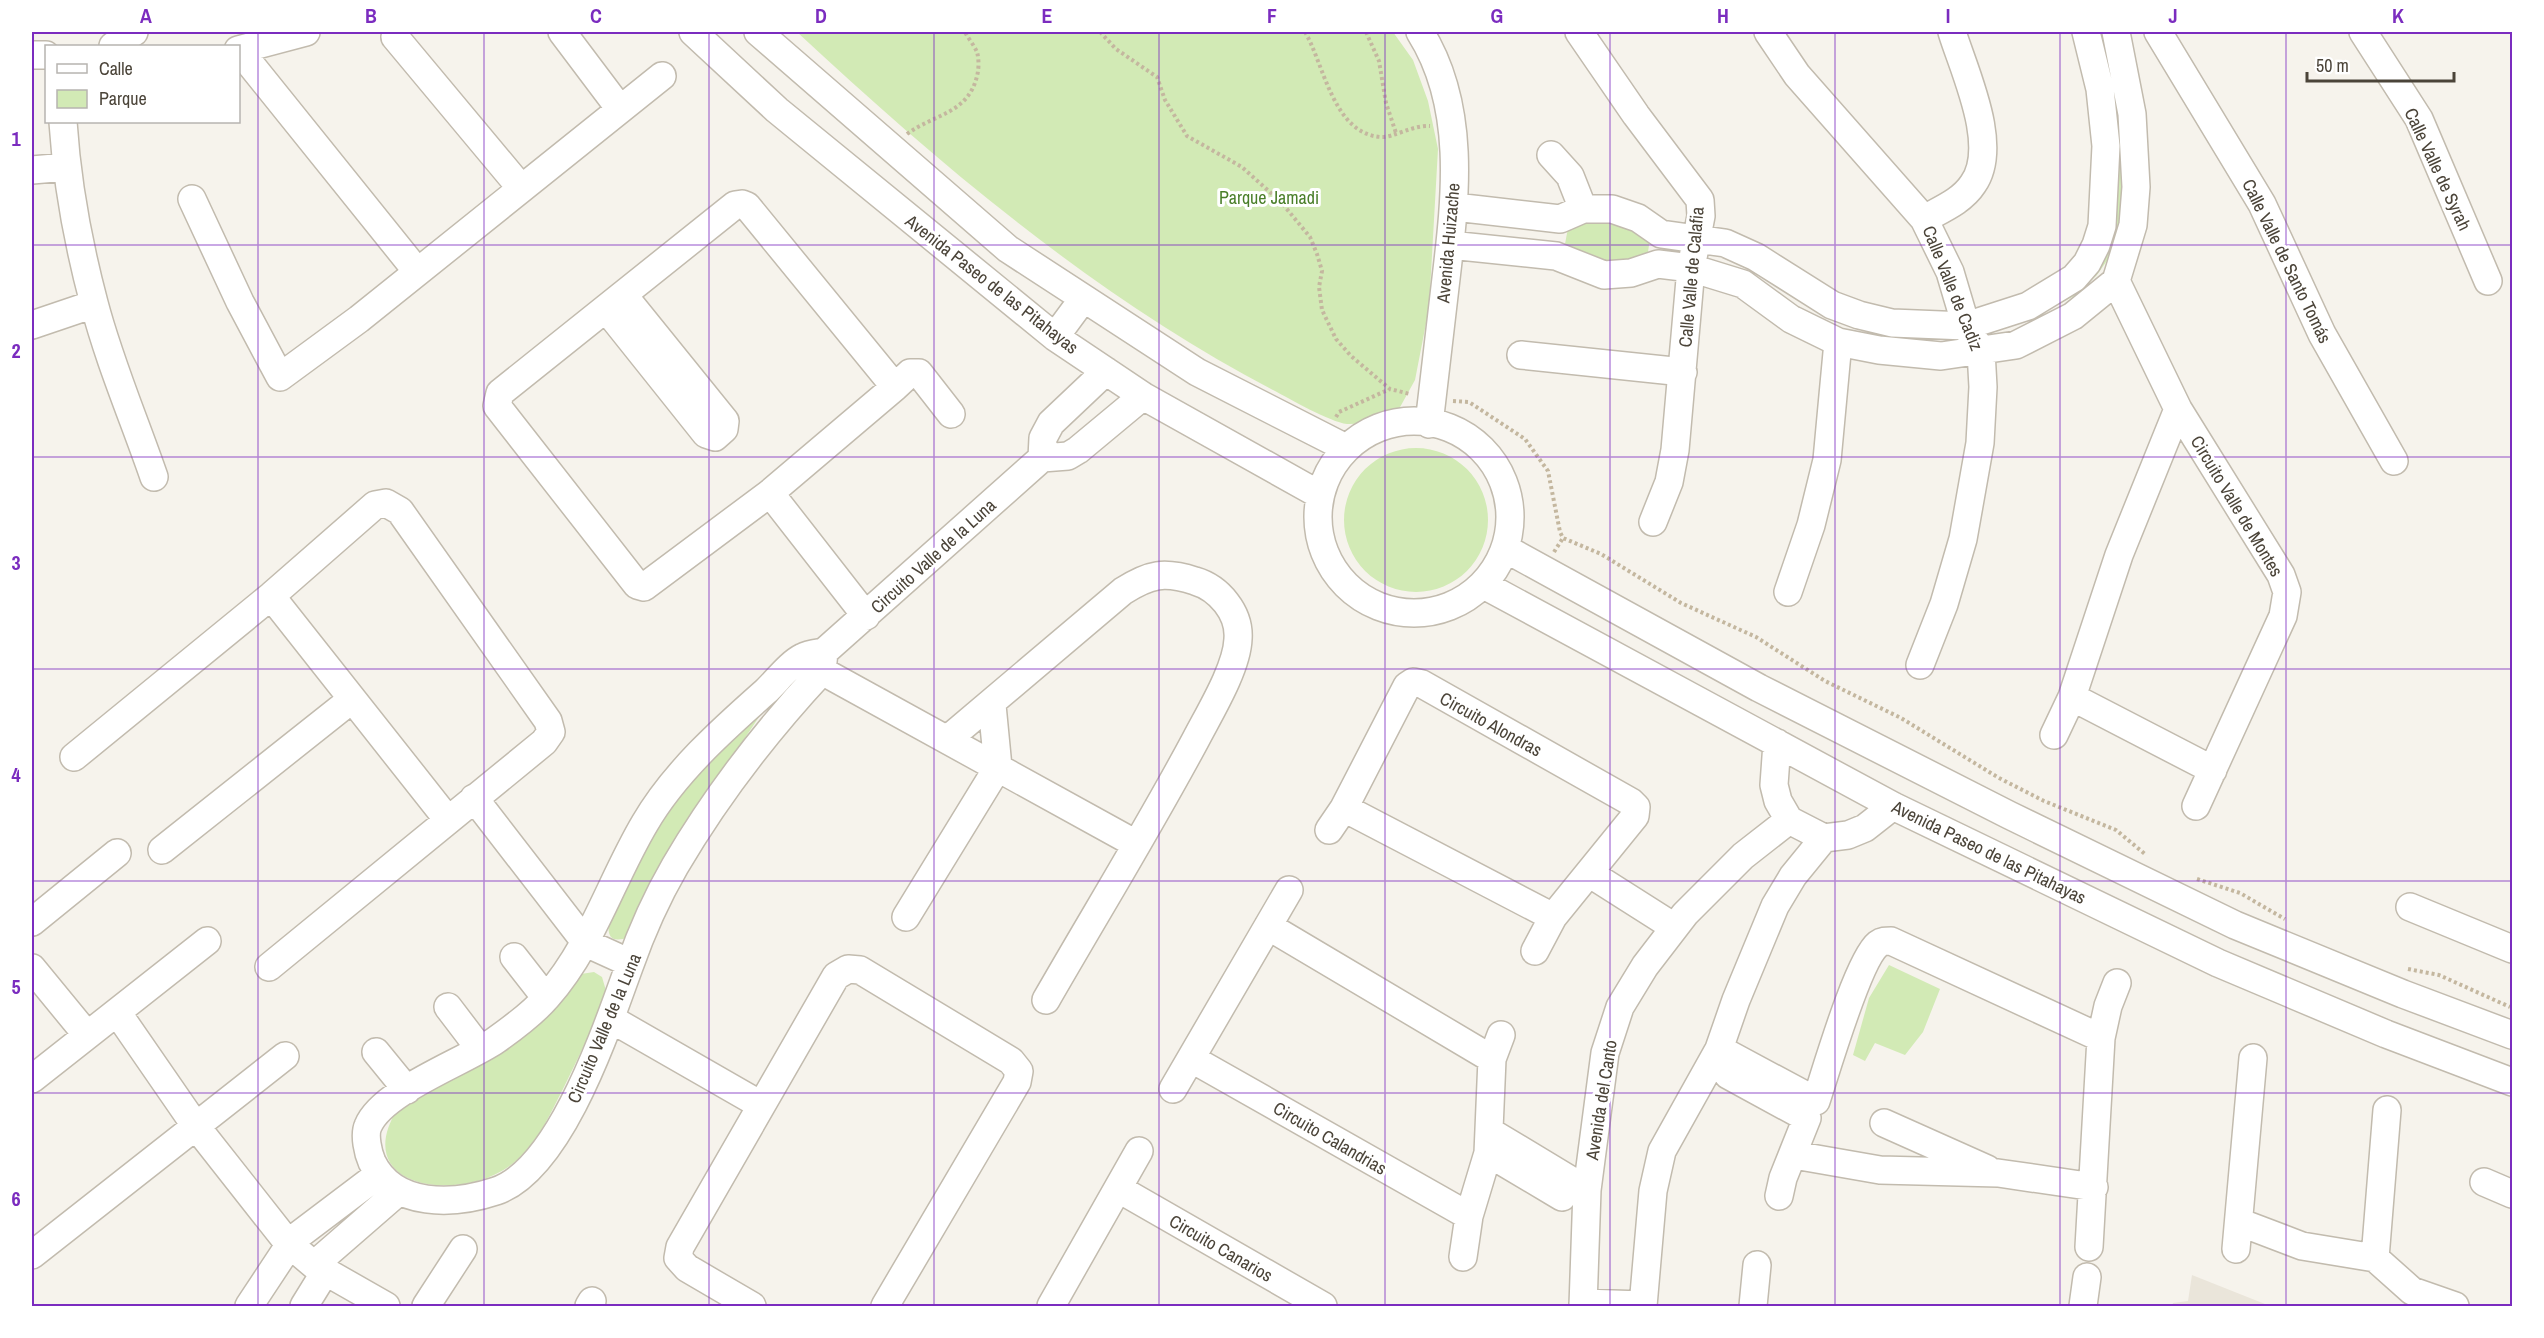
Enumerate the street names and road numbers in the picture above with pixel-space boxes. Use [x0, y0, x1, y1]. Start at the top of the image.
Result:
street label: Calle Valle de Syrah [2399, 104, 2477, 234]
street label: Calle Valle de Santo Tomás [2236, 175, 2338, 347]
street label: Avenida Huizache [1430, 182, 1466, 305]
street label: Calle Valle de Calafia [1672, 206, 1710, 348]
street label: Avenida Paseo de las Pitahayas [900, 208, 1084, 359]
street label: Calle Valle de Cadiz [1917, 222, 1989, 354]
street label: Circuito Valle de Montes [2185, 431, 2289, 581]
street label: Circuito Valle de la Luna [865, 493, 1001, 619]
street label: Circuito Alondras [1435, 686, 1547, 762]
street label: Avenida Paseo de las Pitahayas [1887, 794, 2090, 910]
street label: Circuito Valle de la Luna [561, 949, 647, 1107]
street label: Avenida del Canto [1579, 1038, 1623, 1163]
street label: Circuito Calandrias [1269, 1095, 1391, 1181]
street label: Circuito Canarios [1165, 1208, 1277, 1288]

